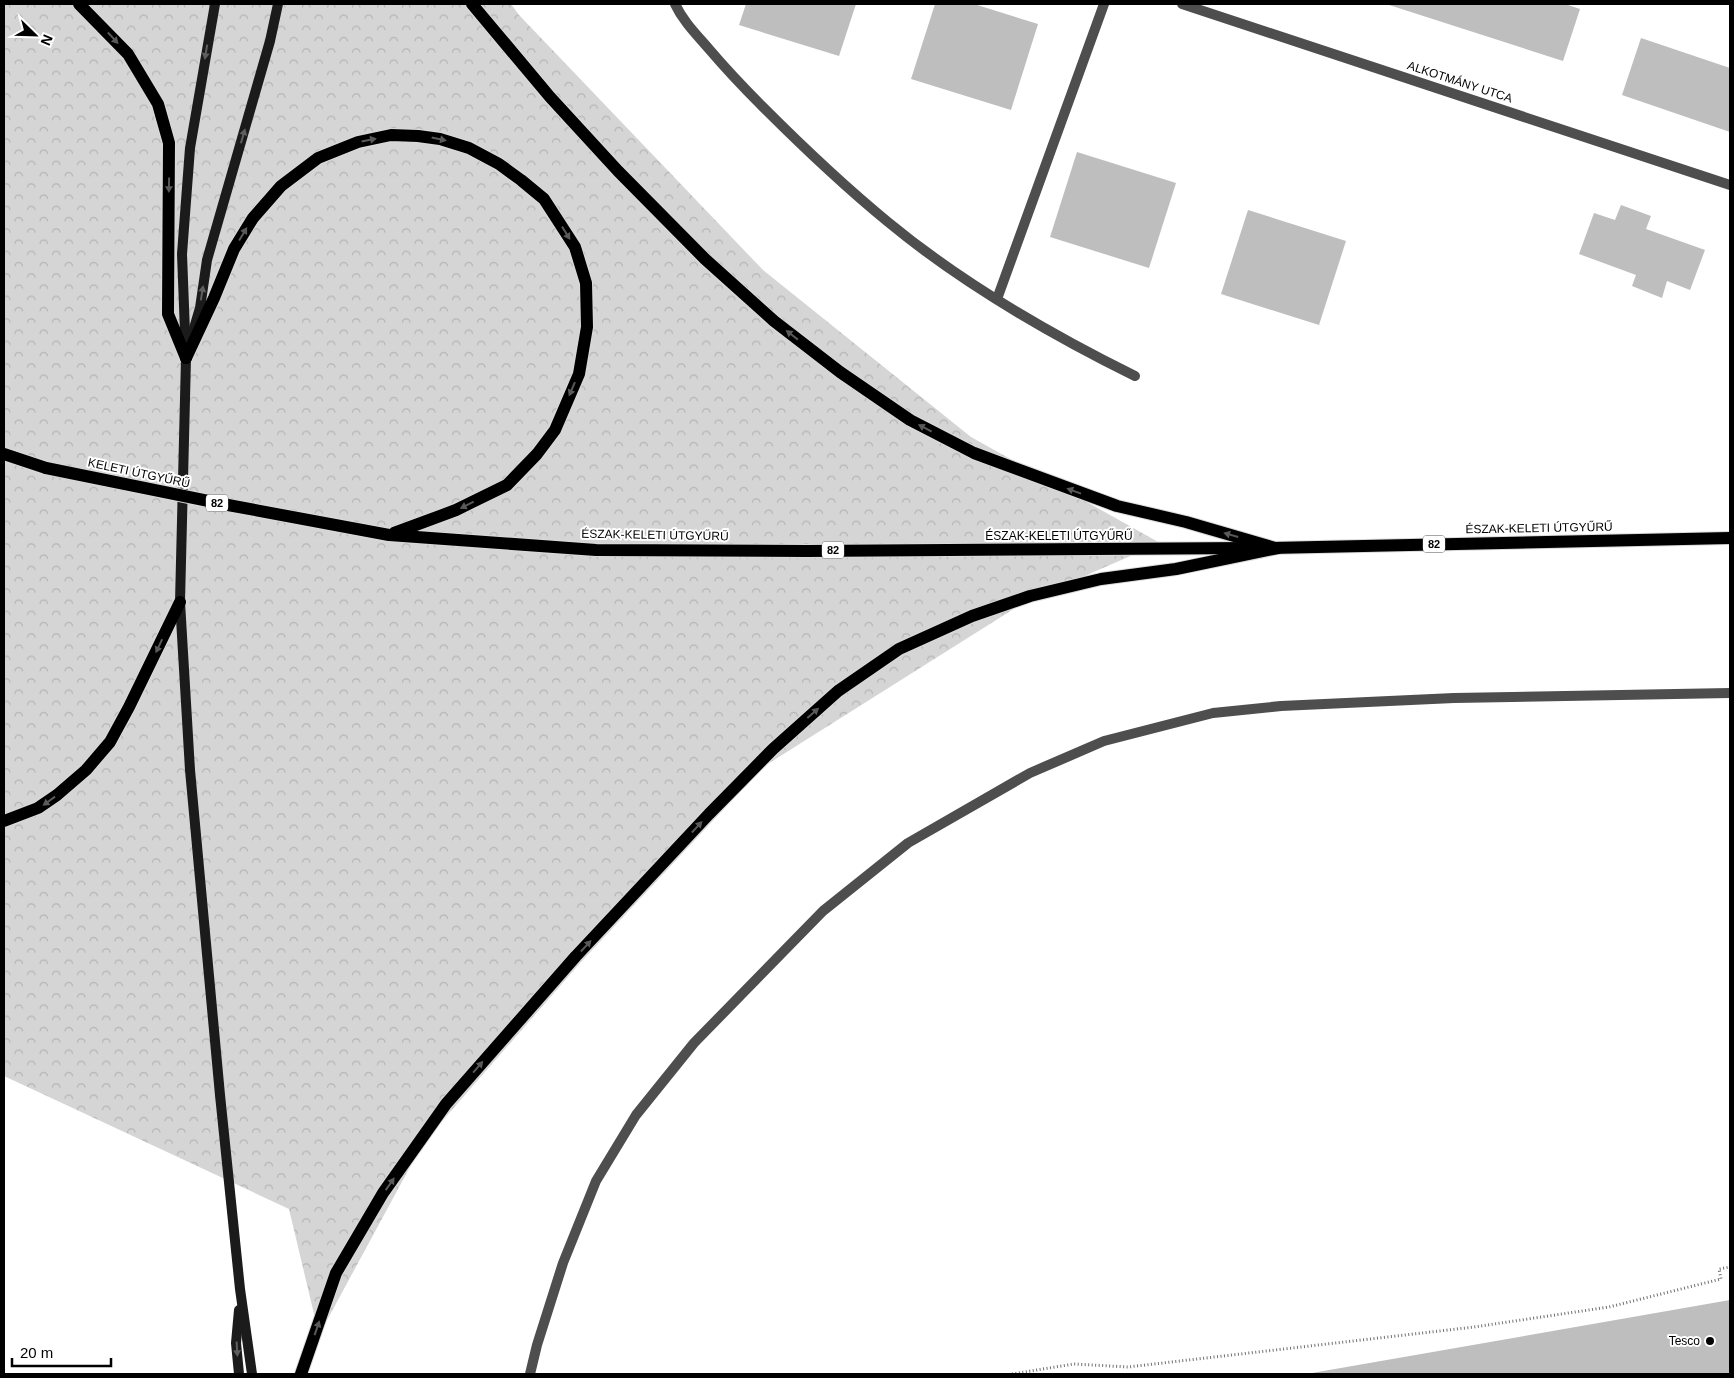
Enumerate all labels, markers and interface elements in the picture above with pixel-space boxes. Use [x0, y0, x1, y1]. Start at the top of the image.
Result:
north arrow [10, 10, 60, 60]
text: N [38, 32, 56, 48]
one-way arrow [107, 32, 119, 44]
one-way arrow [201, 44, 209, 60]
street label: ALKOTMÁNY UTCA [1406, 57, 1515, 106]
one-way arrow [239, 129, 247, 144]
one-way arrow [362, 135, 378, 143]
one-way arrow [432, 135, 447, 143]
one-way arrow [165, 178, 173, 194]
one-way arrow [562, 226, 571, 239]
one-way arrow [239, 228, 248, 241]
one-way arrow [198, 285, 206, 301]
one-way arrow [785, 330, 799, 340]
one-way arrow [568, 382, 576, 396]
one-way arrow [918, 424, 932, 432]
street label: KELETI ÚTGYŰRŰ [87, 454, 192, 491]
one-way arrow [1067, 487, 1082, 494]
road number: 82 [206, 494, 228, 512]
one-way arrow [459, 501, 474, 509]
street label: ÉSZAK-KELETI ÚTGYŰRŰ [1465, 519, 1613, 536]
street label: ÉSZAK-KELETI ÚTGYŰRŰ [581, 526, 729, 543]
street label: ÉSZAK-KELETI ÚTGYŰRŰ [985, 528, 1133, 543]
one-way arrow [1223, 530, 1238, 538]
road number: 82 [1423, 536, 1445, 552]
road number: 82 [822, 542, 844, 558]
one-way arrow [155, 639, 163, 653]
one-way arrow [807, 708, 820, 719]
one-way arrow [42, 796, 56, 806]
one-way arrow [691, 822, 703, 834]
one-way arrow [580, 940, 592, 952]
one-way arrow [472, 1062, 484, 1074]
one-way arrow [385, 1177, 395, 1191]
one-way arrow [314, 1321, 321, 1336]
place label: Tesco [1669, 1334, 1700, 1348]
marker: Tesco [1704, 1335, 1716, 1347]
scale bar [12, 1336, 111, 1368]
one-way arrow [233, 1341, 241, 1357]
text: 20 m [20, 1344, 53, 1361]

